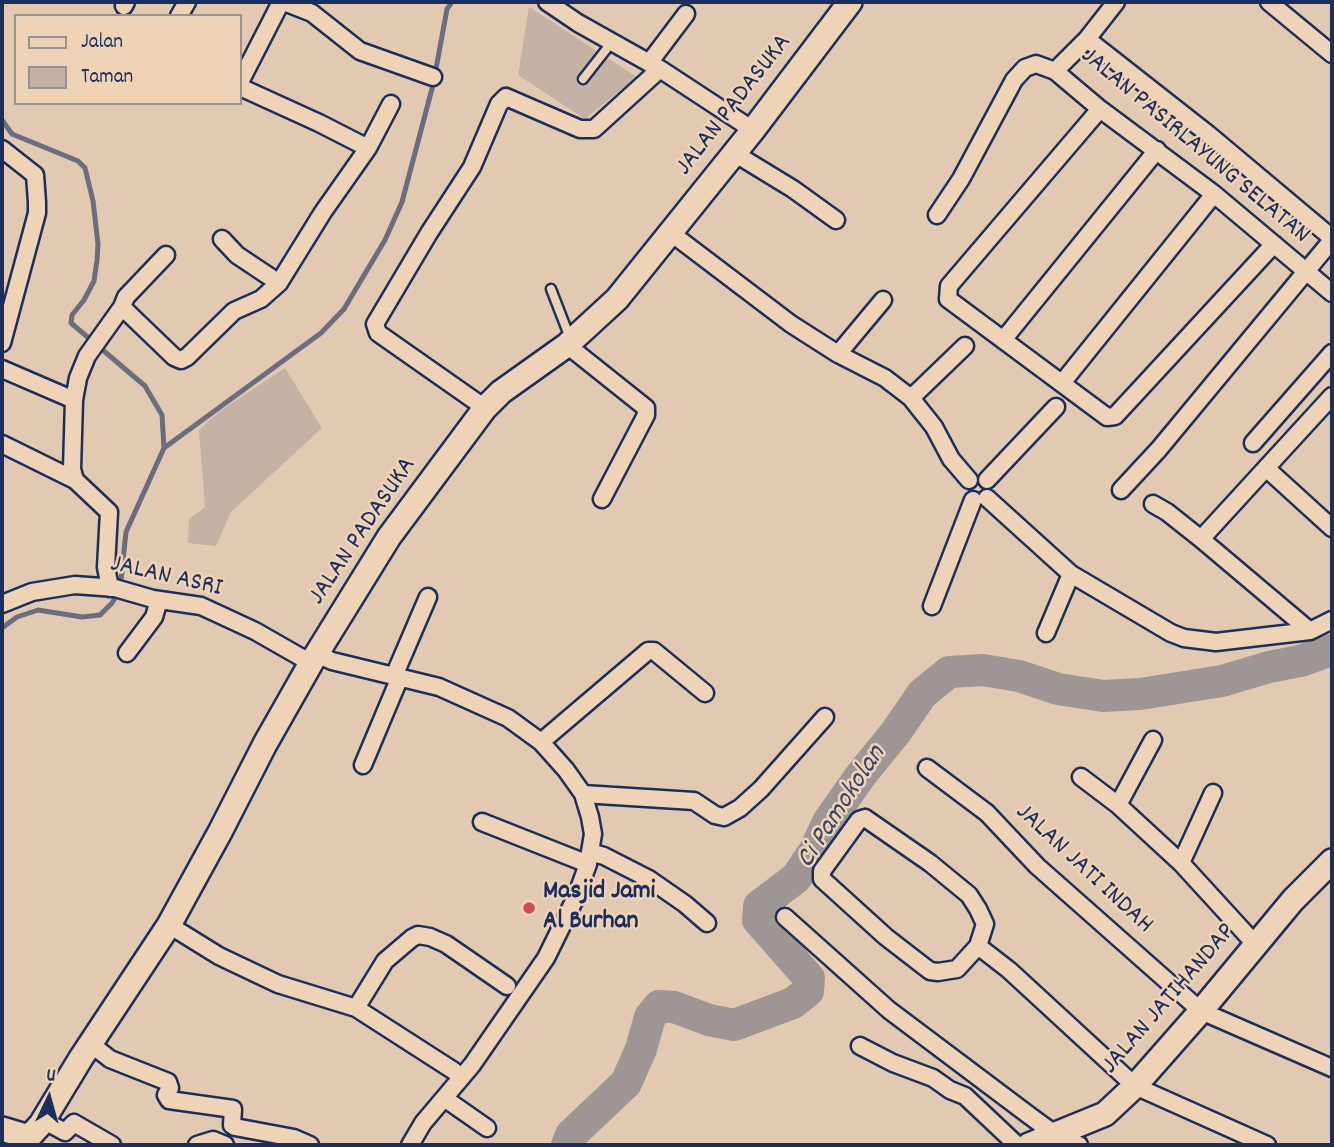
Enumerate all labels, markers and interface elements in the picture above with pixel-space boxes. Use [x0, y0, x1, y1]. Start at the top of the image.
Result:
legend [14, 14, 242, 105]
text: Jalan [81, 28, 123, 58]
street label: JALAN PADASUKA [670, 29, 800, 183]
street label: JALAN PASIRLAYUNG SELATAN [1073, 42, 1315, 252]
text: Taman [81, 63, 133, 93]
street label: JALAN PADASUKA [303, 452, 425, 612]
street label: JALAN ASRI [107, 550, 225, 606]
water label: Ci Pamokolan [791, 740, 895, 876]
street label: JALAN JATI INDAH [1008, 798, 1158, 942]
place label: Masjid Jami Al Burhan [543, 877, 655, 938]
marker: Masjid Jami Al Burhan [521, 900, 537, 916]
street label: JALAN JATIHANDAP [1096, 918, 1244, 1082]
north arrow [14, 1063, 84, 1133]
text: U [45, 1063, 57, 1090]

